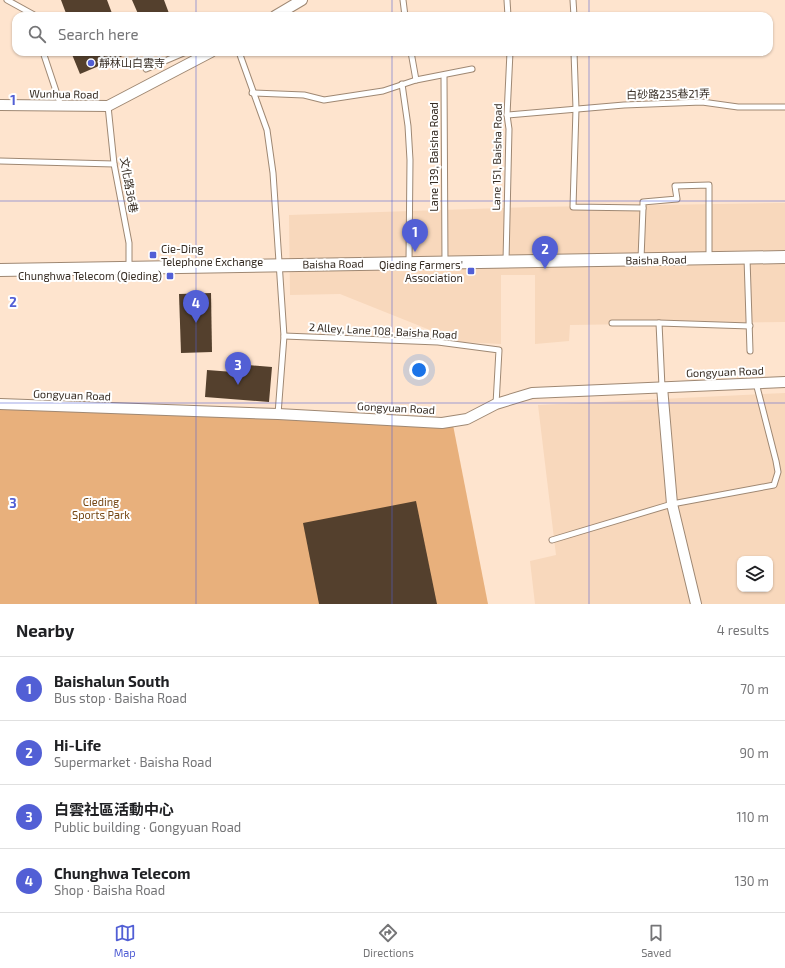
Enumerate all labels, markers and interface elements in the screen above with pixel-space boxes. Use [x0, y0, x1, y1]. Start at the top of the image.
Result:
search box [12, 12, 773, 56]
icon: search [26, 23, 48, 45]
text: Search here [58, 25, 139, 43]
place label: 靜林山白雲寺 [99, 56, 165, 69]
marker: 靜林山白雲寺 [86, 58, 96, 68]
street label: Wunhua Road [29, 86, 99, 101]
street label: 白砂路235巷21弄 [626, 86, 710, 101]
text: 1 [10, 92, 16, 108]
street label: Lane 139, Baisha Road [427, 102, 440, 212]
street label: Lane 151, Baisha Road [489, 103, 504, 211]
street label: 文化路36巷 [118, 156, 141, 214]
pin: 1 [402, 219, 428, 252]
pin: 2 [532, 236, 558, 269]
place label: Cie-Ding Telephone Exchange [161, 242, 263, 268]
marker: Cie-Ding Telephone Exchange [148, 250, 158, 260]
street label: Baisha Road [625, 252, 687, 267]
street label: Baisha Road [302, 256, 364, 271]
place label: Qieding Farmers' Association [379, 258, 463, 284]
marker: Qieding Farmers' Association [466, 266, 476, 276]
place label: Chunghwa Telecom (Qieding) [18, 269, 162, 283]
marker: Chunghwa Telecom (Qieding) [165, 271, 175, 281]
pin: 4 [183, 290, 209, 323]
text: 2 [9, 294, 17, 310]
street label: 2 Alley, Lane 108, Baisha Road [309, 320, 458, 341]
pin: 3 [225, 352, 251, 385]
your location [409, 360, 429, 380]
street label: Gongyuan Road [686, 364, 764, 379]
street label: Gongyuan Road [33, 387, 111, 402]
street label: Gongyuan Road [357, 399, 435, 416]
text: 3 [9, 495, 17, 511]
park label: Cieding Sports Park [72, 495, 130, 521]
map controls [737, 556, 773, 592]
button: layers [737, 556, 773, 592]
text: Nearby [16, 620, 74, 640]
text: 4 results [717, 622, 769, 638]
text: Baishalun South [54, 672, 170, 690]
text: 1 [26, 681, 32, 697]
text: 70 m [740, 681, 769, 697]
text: Bus stop · Baisha Road [54, 690, 187, 706]
text: Hi-Life [54, 736, 101, 754]
text: 2 [25, 745, 33, 761]
text: 90 m [739, 745, 769, 761]
text: Supermarket · Baisha Road [54, 754, 212, 770]
text: 白雲社區活動中心 [54, 800, 174, 818]
text: 3 [25, 809, 33, 825]
text: 110 m [737, 809, 769, 825]
text: Public building · Gongyuan Road [54, 819, 241, 835]
text: Chunghwa Telecom [54, 864, 191, 882]
text: 4 [25, 873, 33, 889]
text: 130 m [734, 873, 769, 889]
text: Shop · Baisha Road [54, 882, 165, 898]
tab: Map [114, 922, 136, 959]
tab: Directions [363, 922, 414, 959]
tab: Saved [641, 922, 671, 959]

